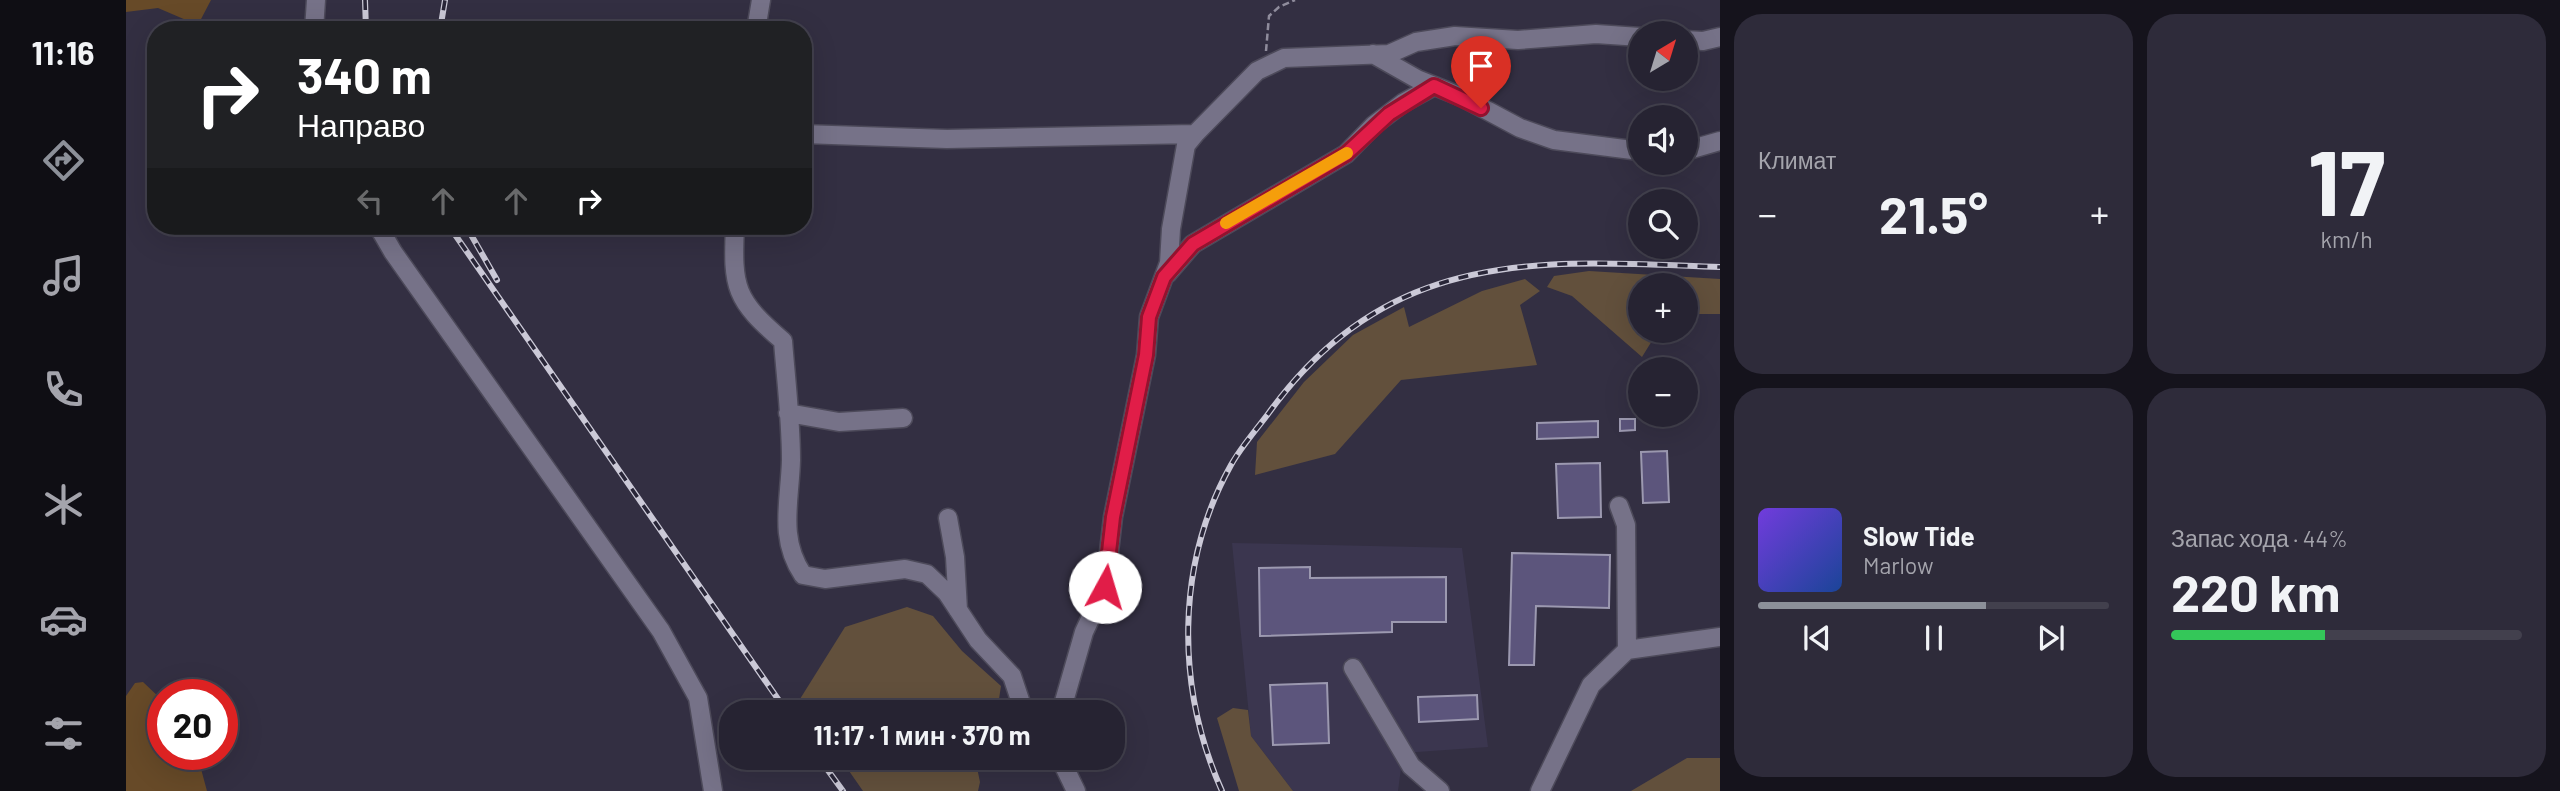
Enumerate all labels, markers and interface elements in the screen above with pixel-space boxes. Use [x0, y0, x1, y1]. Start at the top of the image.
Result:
north arrow [1628, 21, 1698, 91]
map controls [1628, 21, 1698, 427]
text: 11:16 [31, 33, 95, 71]
pin [1451, 36, 1511, 108]
text: 340 m [297, 45, 432, 104]
icon: arrive [1462, 47, 1500, 85]
icon: right [182, 49, 273, 140]
text: Направо [297, 105, 425, 143]
button: sound [1628, 105, 1698, 175]
text: 17 [2308, 125, 2385, 234]
icon: directions [39, 136, 88, 185]
text: Климат [1758, 146, 1836, 174]
icon: left [351, 182, 389, 220]
icon: ahead [424, 182, 462, 220]
icon: ahead [497, 182, 535, 220]
icon: right [570, 182, 608, 220]
text: 21.5° [1879, 182, 1988, 244]
button: search [1628, 189, 1698, 259]
text: − [1758, 190, 1777, 236]
text: + [2090, 190, 2109, 236]
text: km/h [2320, 225, 2373, 253]
icon: music [39, 251, 88, 300]
button: + [1628, 273, 1698, 343]
button: − [1628, 357, 1698, 427]
icon: phone [39, 365, 88, 414]
icon: climate [39, 480, 88, 529]
text: Slow Tide [1863, 520, 1975, 551]
text: Запас хода · 44% [2171, 524, 2348, 552]
position arrow [1068, 550, 1142, 624]
text: Marlow [1863, 551, 1934, 579]
text: 220 km [2171, 560, 2340, 622]
icon: car [39, 595, 88, 644]
icon: previous [1798, 619, 1836, 657]
icon: pause [1915, 619, 1953, 657]
icon: next [2032, 619, 2070, 657]
speed limit sign: 20 [147, 679, 238, 770]
icon: filters [39, 709, 88, 758]
text: 11:17 · 1 мин · 370 m [813, 719, 1031, 750]

